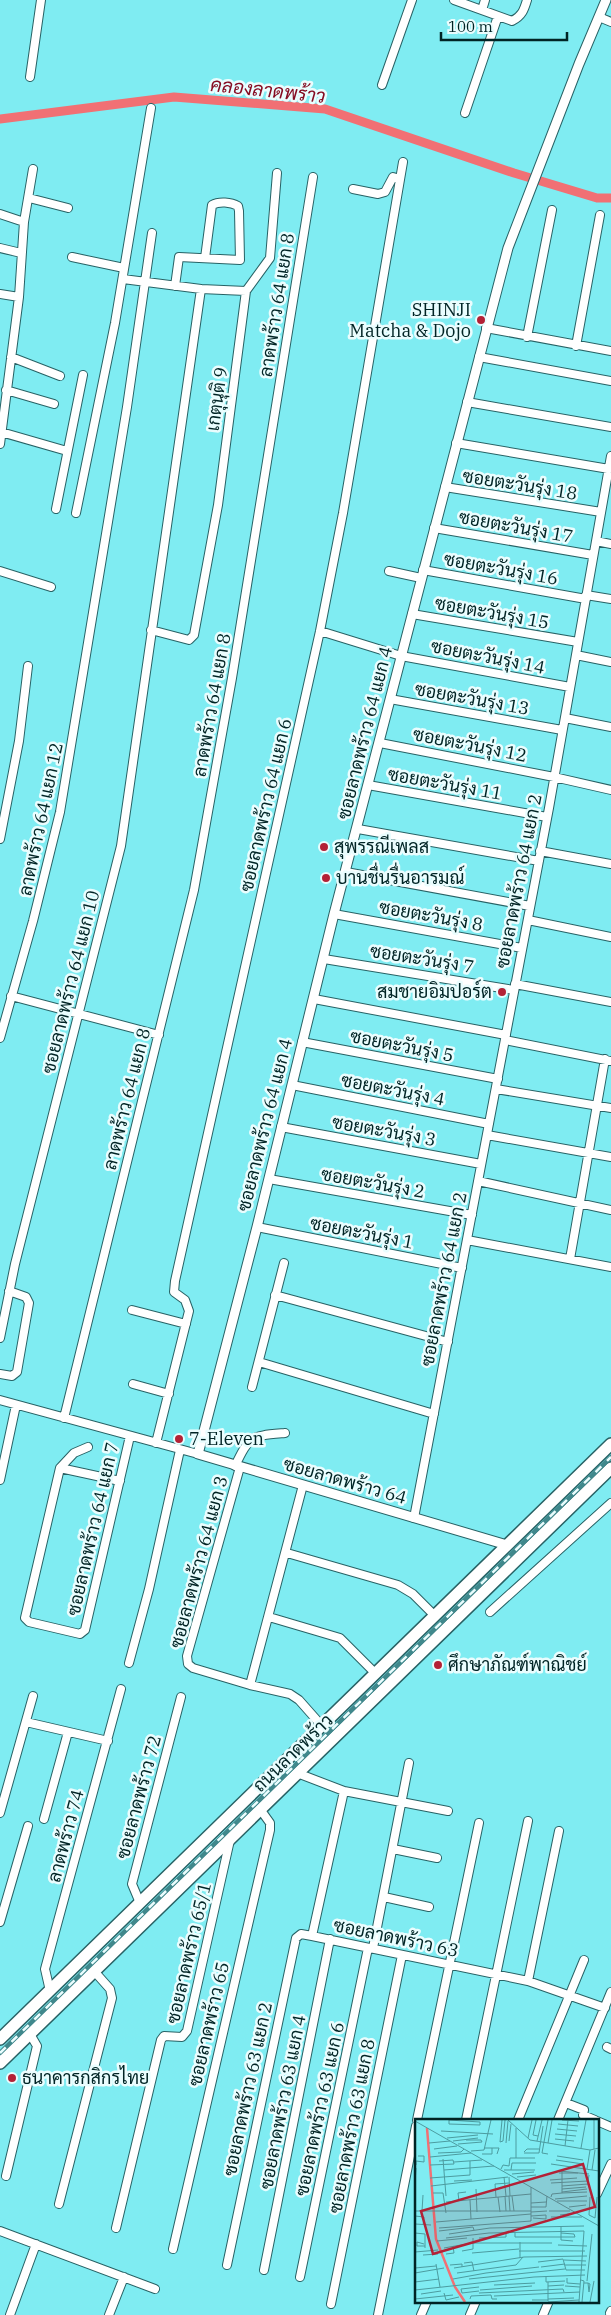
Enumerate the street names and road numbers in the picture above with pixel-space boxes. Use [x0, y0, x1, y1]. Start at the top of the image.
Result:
street label: ลาดพร้าว 64 แยก 8 [254, 231, 299, 379]
street label: เกตุนุติ 9 [201, 366, 233, 432]
street label: ซอยตะวันรุ่ง 18 [461, 464, 579, 506]
street label: ซอยตะวันรุ่ง 17 [457, 505, 575, 549]
street label: ซอยตะวันรุ่ง 16 [442, 547, 560, 591]
street label: ซอยตะวันรุ่ง 15 [433, 591, 551, 635]
street label: ลาดพร้าว 64 แยก 8 [188, 631, 235, 779]
street label: ซอยตะวันรุ่ง 14 [429, 634, 547, 680]
street label: ซอยลาดพร้าว 64 แยก 4 [332, 644, 397, 822]
street label: ซอยตะวันรุ่ง 13 [413, 677, 531, 721]
street label: ซอยลาดพร้าว 64 แยก 6 [234, 716, 297, 894]
street label: ซอยตะวันรุ่ง 12 [411, 722, 529, 768]
street label: ลาดพร้าว 64 แยก 12 [13, 740, 68, 898]
street label: ซอยตะวันรุ่ง 11 [386, 762, 504, 806]
street label: ซอยลาดพร้าว 64 แยก 2 [490, 792, 547, 970]
street label: ซอยลาดพร้าว 64 แยก 10 [37, 888, 104, 1076]
street label: ซอยตะวันรุ่ง 8 [377, 895, 485, 937]
street label: ซอยตะวันรุ่ง 7 [368, 939, 476, 979]
street label: ซอยตะวันรุ่ง 5 [348, 1024, 456, 1068]
street label: ลาดพร้าว 64 แยก 8 [98, 1026, 155, 1172]
street label: ซอยลาดพร้าว 64 แยก 4 [232, 1036, 297, 1214]
street label: ซอยตะวันรุ่ง 4 [339, 1068, 447, 1112]
street label: ซอยตะวันรุ่ง 3 [330, 1110, 438, 1152]
street label: ซอยตะวันรุ่ง 2 [319, 1162, 427, 1204]
street label: ซอยลาดพร้าว 64 แยก 2 [415, 1190, 472, 1368]
street label: ซอยตะวันรุ่ง 1 [308, 1211, 416, 1255]
street label: ซอยลาดพร้าว 64 แยก 7 [61, 1440, 124, 1618]
street label: ซอยลาดพร้าว 64 [281, 1452, 409, 1509]
street label: ซอยลาดพร้าว 64 แยก 3 [164, 1473, 233, 1651]
street label: ถนนลาดพร้าว [248, 1709, 338, 1797]
street label: ซอยลาดพร้าว 72 [111, 1732, 166, 1861]
street label: ลาดพร้าว 74 [42, 1787, 89, 1885]
street label: ซอยลาดพร้าว 65/1 [162, 1880, 216, 2026]
street label: ซอยลาดพร้าว 63 [332, 1913, 461, 1962]
street label: ซอยลาดพร้าว 65 [184, 1960, 234, 2088]
street label: ซอยลาดพร้าว 63 แยก 2 [218, 2000, 277, 2178]
street label: ซอยลาดพร้าว 63 แยก 4 [254, 2013, 311, 2191]
street label: ซอยลาดพร้าว 63 แยก 6 [290, 2020, 349, 2198]
street label: ซอยลาดพร้าว 63 แยก 8 [323, 2037, 380, 2215]

